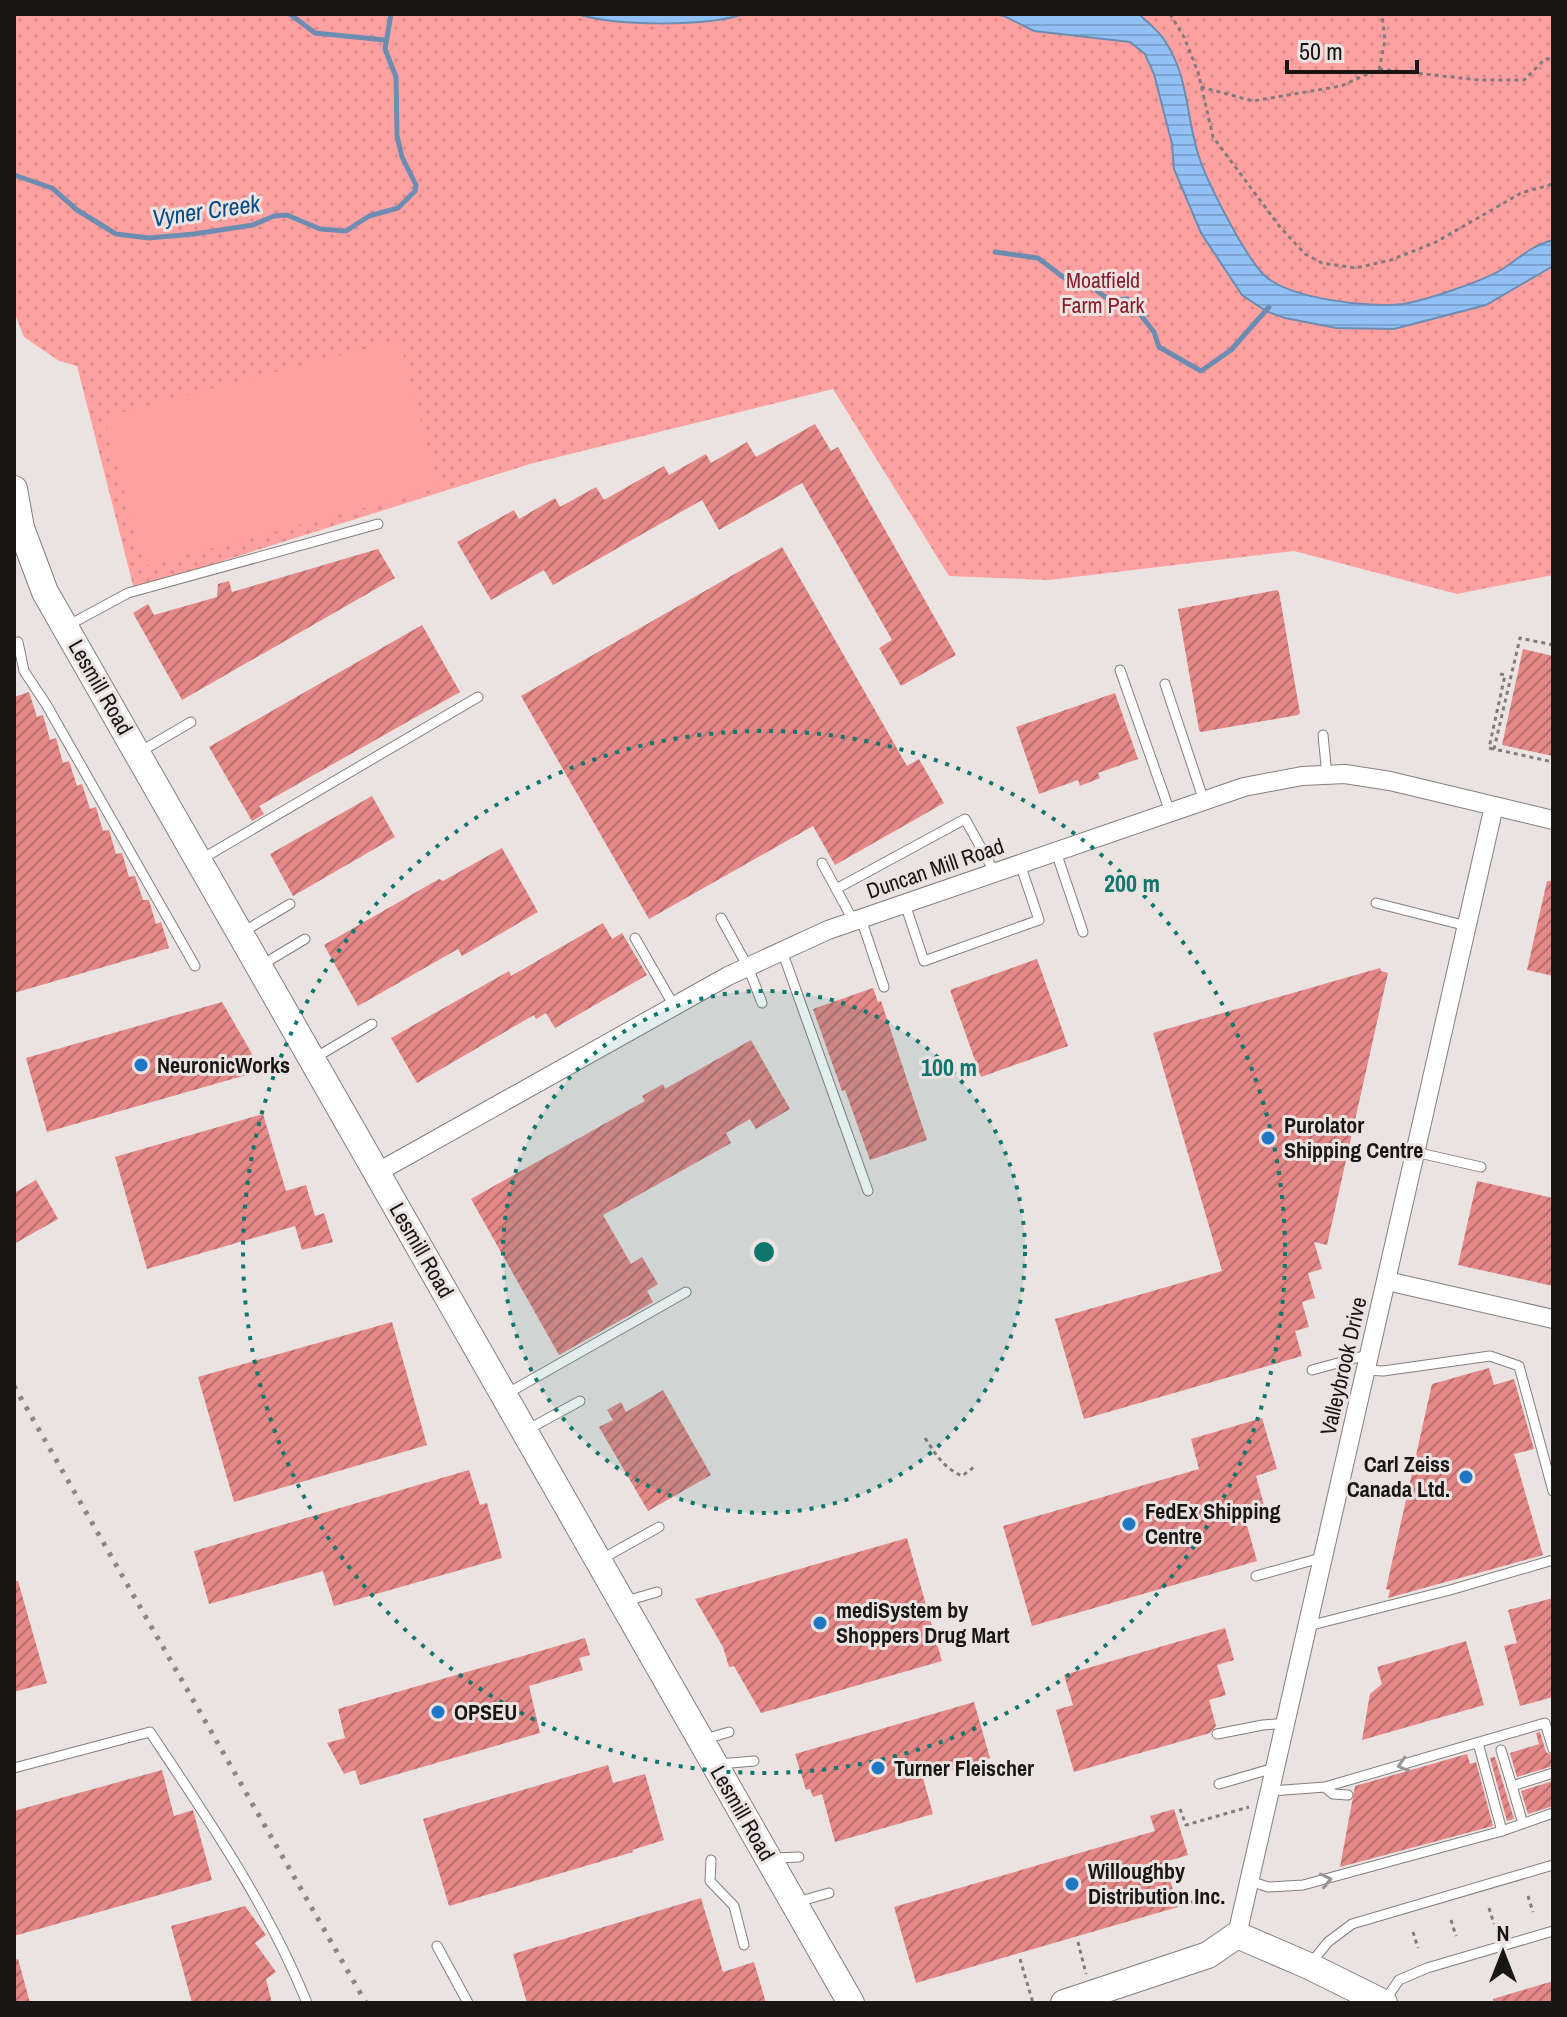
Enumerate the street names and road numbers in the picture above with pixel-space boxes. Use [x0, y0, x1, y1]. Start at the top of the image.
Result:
street label: Lesmill Road [62, 634, 140, 740]
street label: Duncan Mill Road [862, 830, 1008, 906]
street label: Lesmill Road [383, 1197, 461, 1303]
street label: Valleybrook Drive [1313, 1294, 1373, 1438]
street label: Lesmill Road [704, 1760, 782, 1866]

